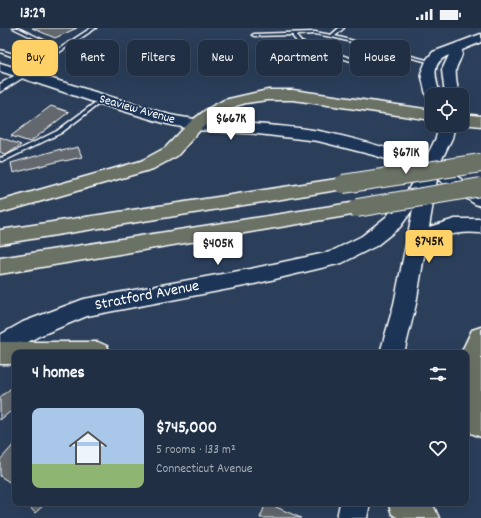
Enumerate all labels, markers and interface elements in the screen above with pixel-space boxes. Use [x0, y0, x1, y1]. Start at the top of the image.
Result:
text: 13:29 [20, 3, 46, 25]
chip: Buy [12, 40, 58, 76]
chip: Rent [66, 40, 119, 76]
chip: Filters [127, 40, 190, 76]
chip: New [198, 40, 248, 76]
chip: Apartment [256, 40, 342, 76]
chip: House [350, 40, 410, 76]
map controls [425, 88, 469, 132]
button: locate [425, 88, 469, 132]
street label: Seaview Avenue [97, 90, 177, 130]
pin: $667K [203, 107, 259, 141]
text: $667K [216, 110, 246, 129]
pin: $671K [378, 141, 434, 175]
text: $671K [393, 144, 419, 163]
pin: $745K [401, 230, 457, 264]
pin: $405K [190, 232, 246, 266]
text: $745K [415, 233, 444, 252]
text: $405K [202, 235, 234, 254]
street label: Stratford Avenue [93, 275, 201, 317]
text: 4 homes [32, 362, 85, 386]
icon: filters [427, 363, 449, 385]
text: $745,000 [156, 417, 217, 441]
icon: home [64, 424, 112, 472]
icon: heart [427, 437, 449, 459]
text: 5 rooms · 133 m² [156, 441, 236, 460]
text: Connecticut Avenue [156, 460, 253, 479]

